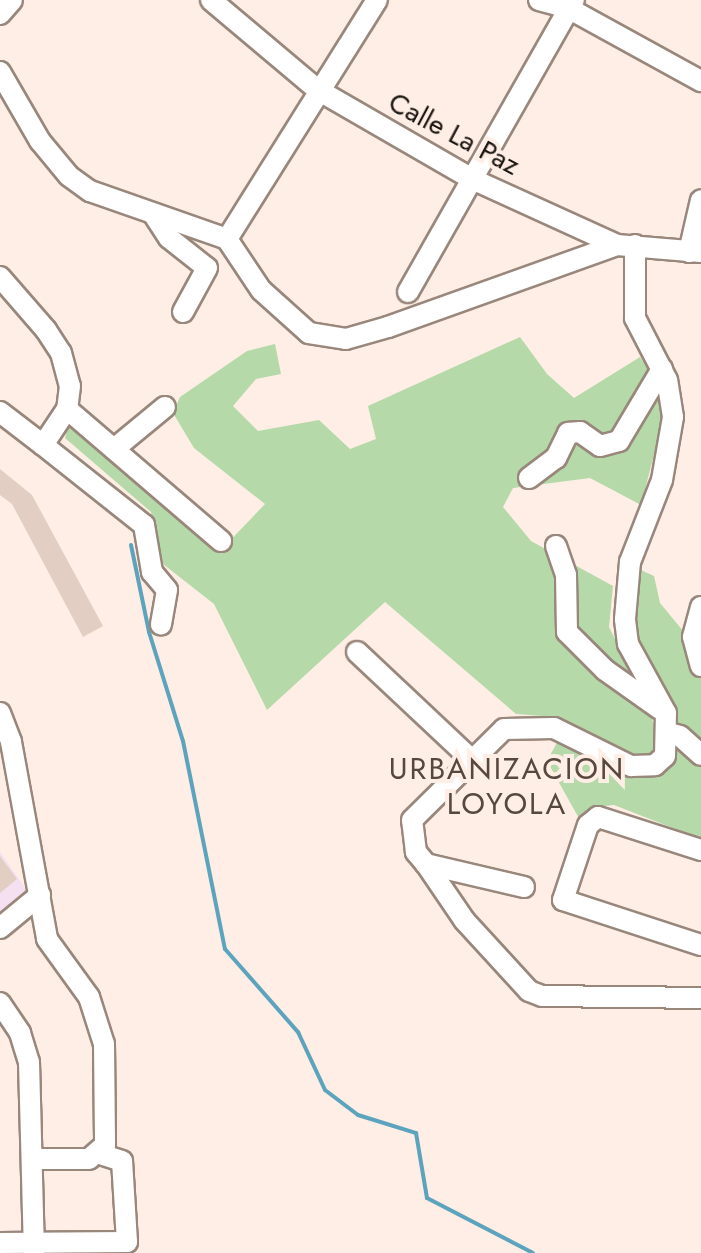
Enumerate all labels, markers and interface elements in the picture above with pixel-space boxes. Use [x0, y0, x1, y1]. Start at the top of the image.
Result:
street label: Calle La Paz [383, 85, 525, 183]
district label: URBANIZACION LOYOLA [389, 751, 625, 822]

